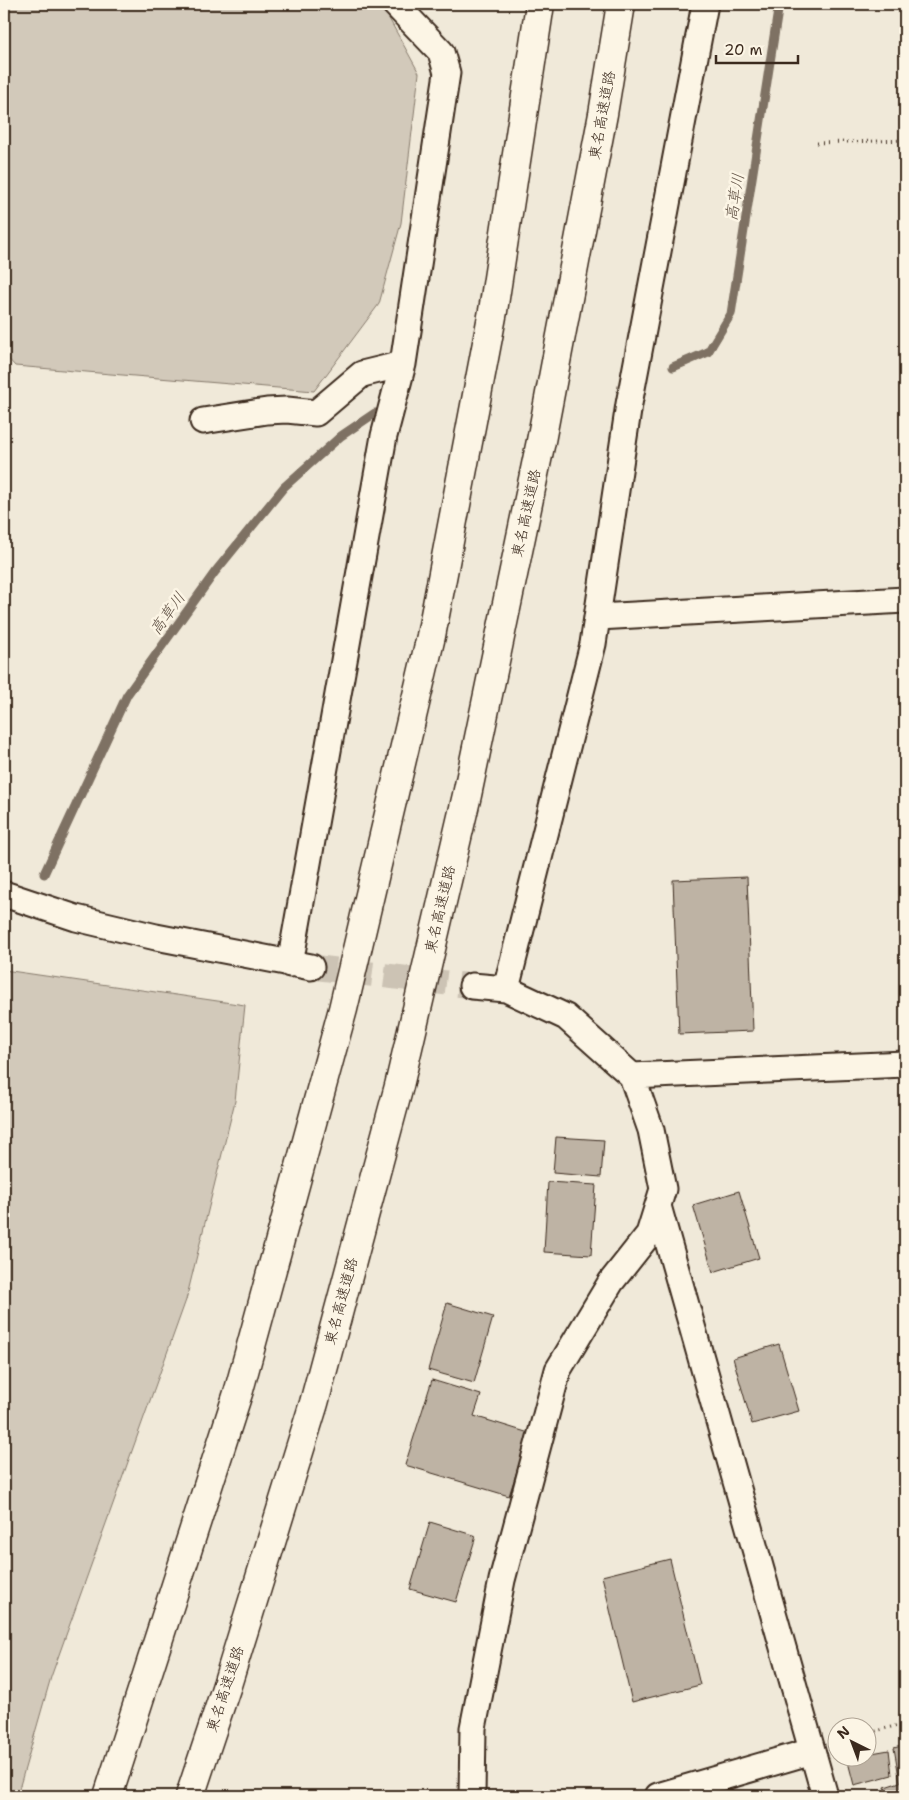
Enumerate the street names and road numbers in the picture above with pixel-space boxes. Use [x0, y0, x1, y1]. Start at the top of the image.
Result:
street label: 東名高速道路 [584, 69, 620, 161]
street label: 東名高速道路 [507, 467, 545, 559]
street label: 東名高速道路 [420, 863, 460, 955]
street label: 東名高速道路 [320, 1255, 362, 1347]
street label: 東名高速道路 [202, 1643, 248, 1735]

